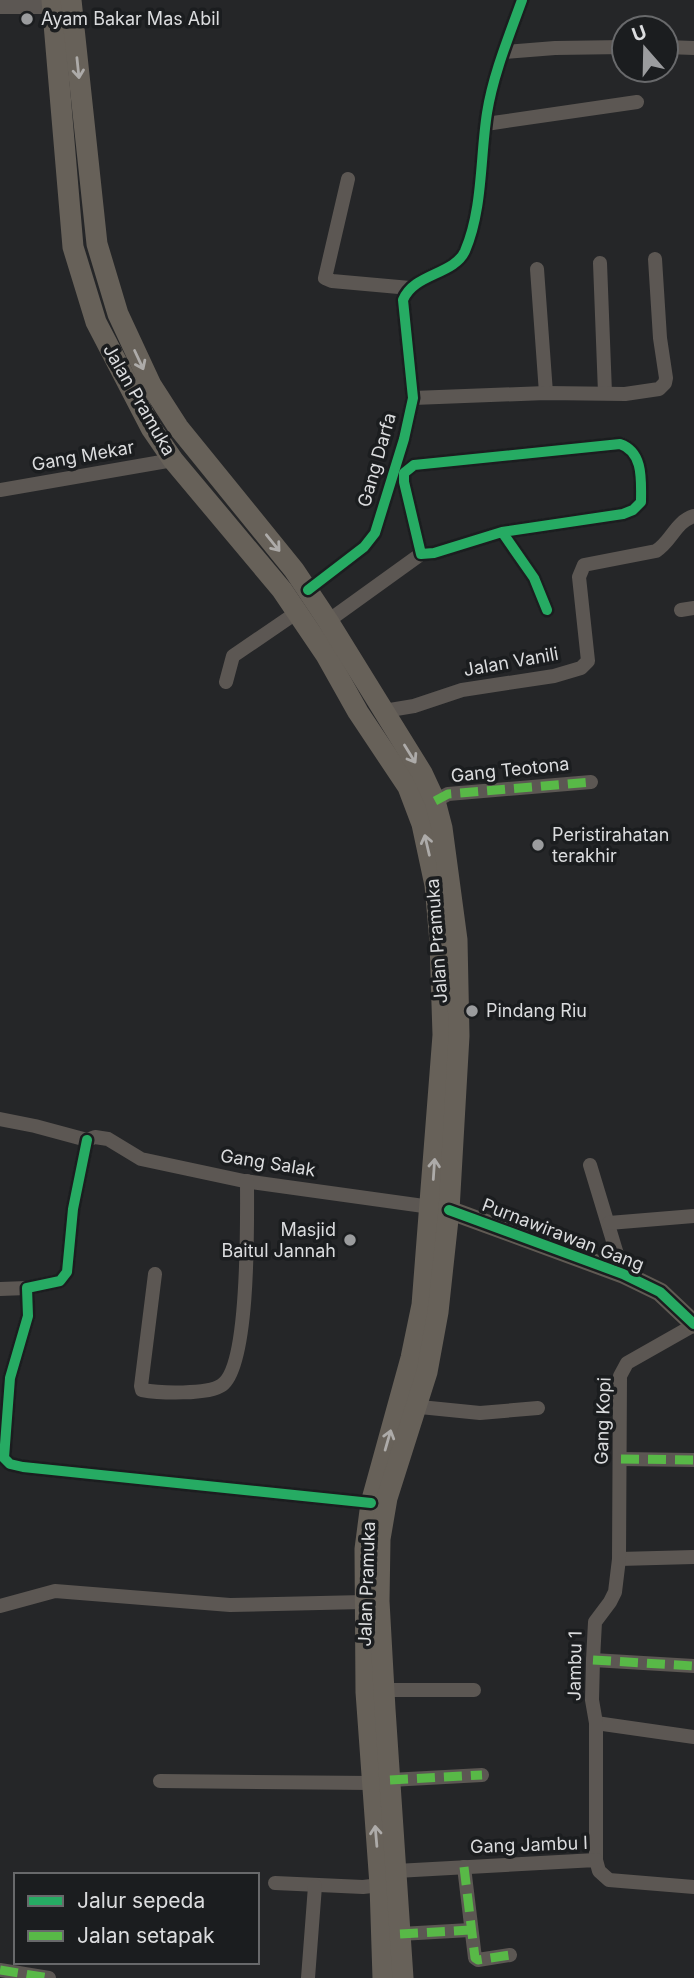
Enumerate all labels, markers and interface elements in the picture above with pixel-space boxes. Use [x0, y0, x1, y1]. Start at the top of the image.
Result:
place label: Ayam Bakar Mas Abil [41, 8, 220, 29]
marker: Ayam Bakar Mas Abil [19, 11, 35, 27]
north arrow [610, 14, 680, 84]
text: U [629, 20, 650, 47]
one-way arrow [72, 56, 85, 79]
street label: Jalan Pramuka [99, 340, 180, 459]
one-way arrow [133, 349, 147, 370]
street label: Gang Darfa [353, 410, 400, 509]
street label: Gang Mekar [30, 436, 136, 475]
one-way arrow [265, 534, 280, 552]
street label: Jalan Vanili [462, 643, 560, 680]
one-way arrow [404, 744, 418, 764]
street label: Gang Teotona [450, 753, 570, 786]
place label: Peristirahatan terakhir [552, 824, 669, 866]
one-way arrow [419, 834, 433, 857]
marker: Peristirahatan terakhir [530, 837, 546, 853]
street label: Jalan Pramuka [422, 878, 451, 1004]
place label: Pindang Riu [486, 1000, 587, 1021]
marker: Pindang Riu [464, 1003, 480, 1019]
street label: Gang Salak [219, 1145, 317, 1180]
one-way arrow [428, 1158, 441, 1181]
street label: Purnawirawan Gang [479, 1194, 647, 1275]
place label: Masjid Baitul Jannah [221, 1219, 336, 1261]
marker: Masjid Baitul Jannah [342, 1232, 358, 1248]
street label: Gang Kopi [590, 1377, 615, 1465]
one-way arrow [382, 1430, 395, 1452]
street label: Jalan Pramuka [354, 1521, 379, 1647]
street label: Jambu 1 [563, 1631, 586, 1701]
one-way arrow [369, 1826, 382, 1848]
street label: Gang Jambu I [470, 1832, 588, 1857]
legend [14, 1873, 259, 1964]
text: Jalur sepeda [77, 1888, 205, 1913]
text: Jalan setapak [77, 1923, 215, 1948]

